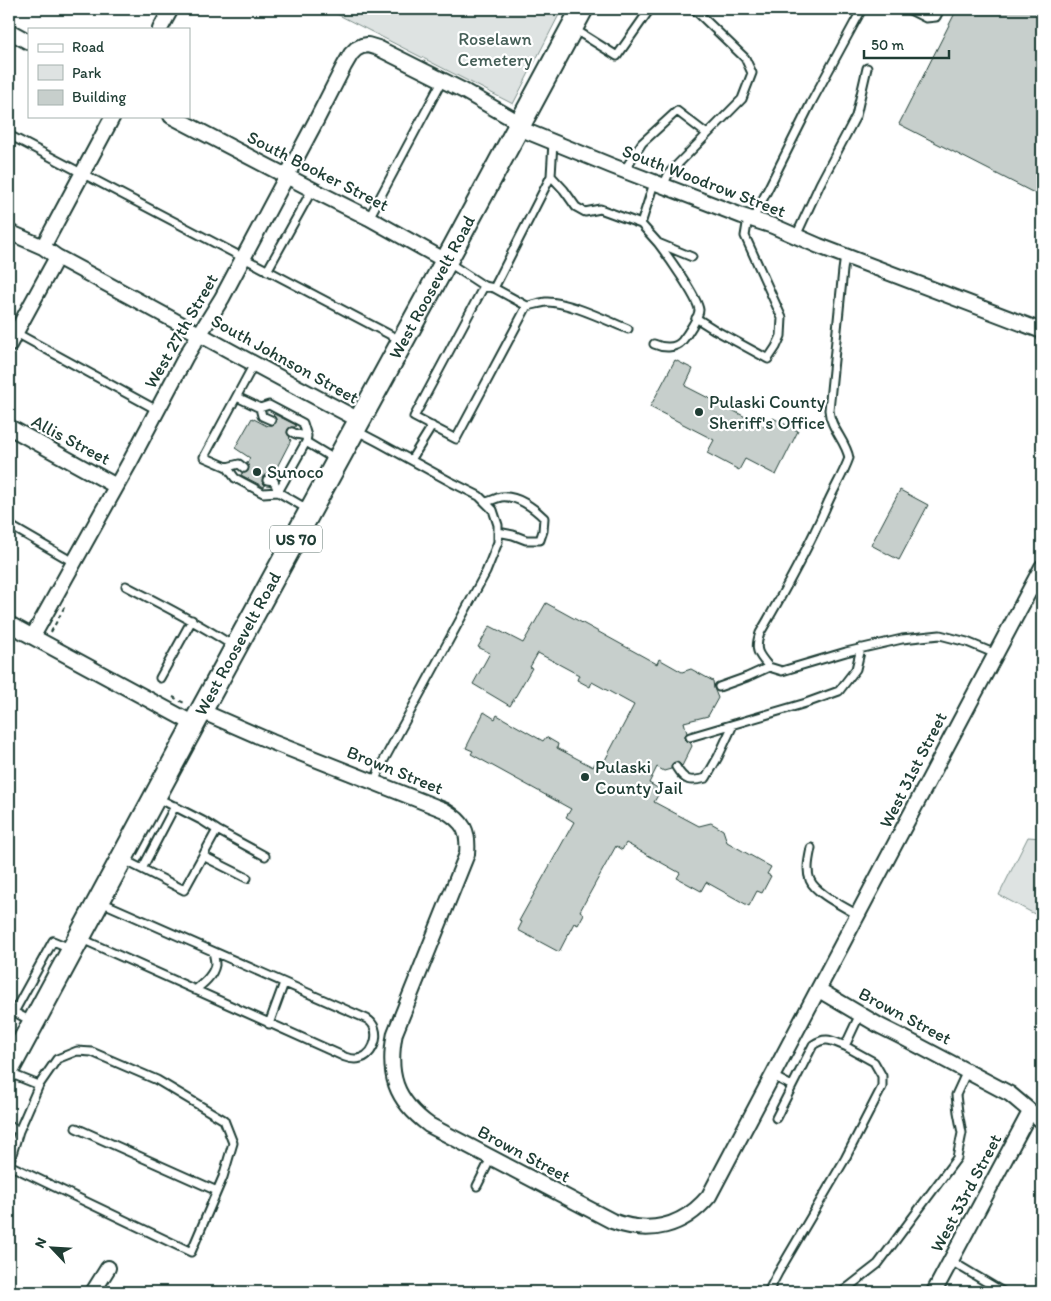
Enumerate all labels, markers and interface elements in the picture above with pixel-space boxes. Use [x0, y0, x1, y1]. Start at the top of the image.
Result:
legend [28, 28, 190, 118]
park label: Roselawn Cemetery [458, 28, 533, 71]
scale bar [864, 28, 948, 60]
text: 50 m [871, 36, 904, 54]
text: Road [72, 38, 105, 56]
text: Park [72, 64, 102, 82]
text: Building [72, 88, 126, 106]
street label: South Booker Street [244, 126, 393, 216]
street label: South Woodrow Street [619, 140, 789, 222]
street label: West Roosevelt Road [384, 211, 480, 363]
street label: West 27th Street [139, 269, 223, 392]
street label: South Johnson Street [207, 309, 363, 409]
place label: Pulaski County Sheriff's Office [709, 391, 826, 434]
marker: Pulaski County Sheriff's Office [693, 406, 705, 418]
street label: Allis Street [28, 410, 114, 470]
place label: Sunoco [267, 461, 324, 483]
marker: Sunoco [251, 466, 263, 478]
road number: US 70 [270, 526, 322, 552]
street label: West Roosevelt Road [190, 568, 286, 720]
street label: West 31st Street [874, 708, 952, 832]
street label: Brown Street [344, 741, 447, 799]
place label: Pulaski County Jail [595, 756, 683, 799]
marker: Pulaski County Jail [579, 771, 591, 783]
street label: Brown Street [855, 982, 955, 1050]
street label: Brown Street [474, 1120, 574, 1188]
street label: West 33rd Street [926, 1130, 1007, 1256]
north arrow [28, 1224, 78, 1274]
text: N [31, 1235, 50, 1251]

